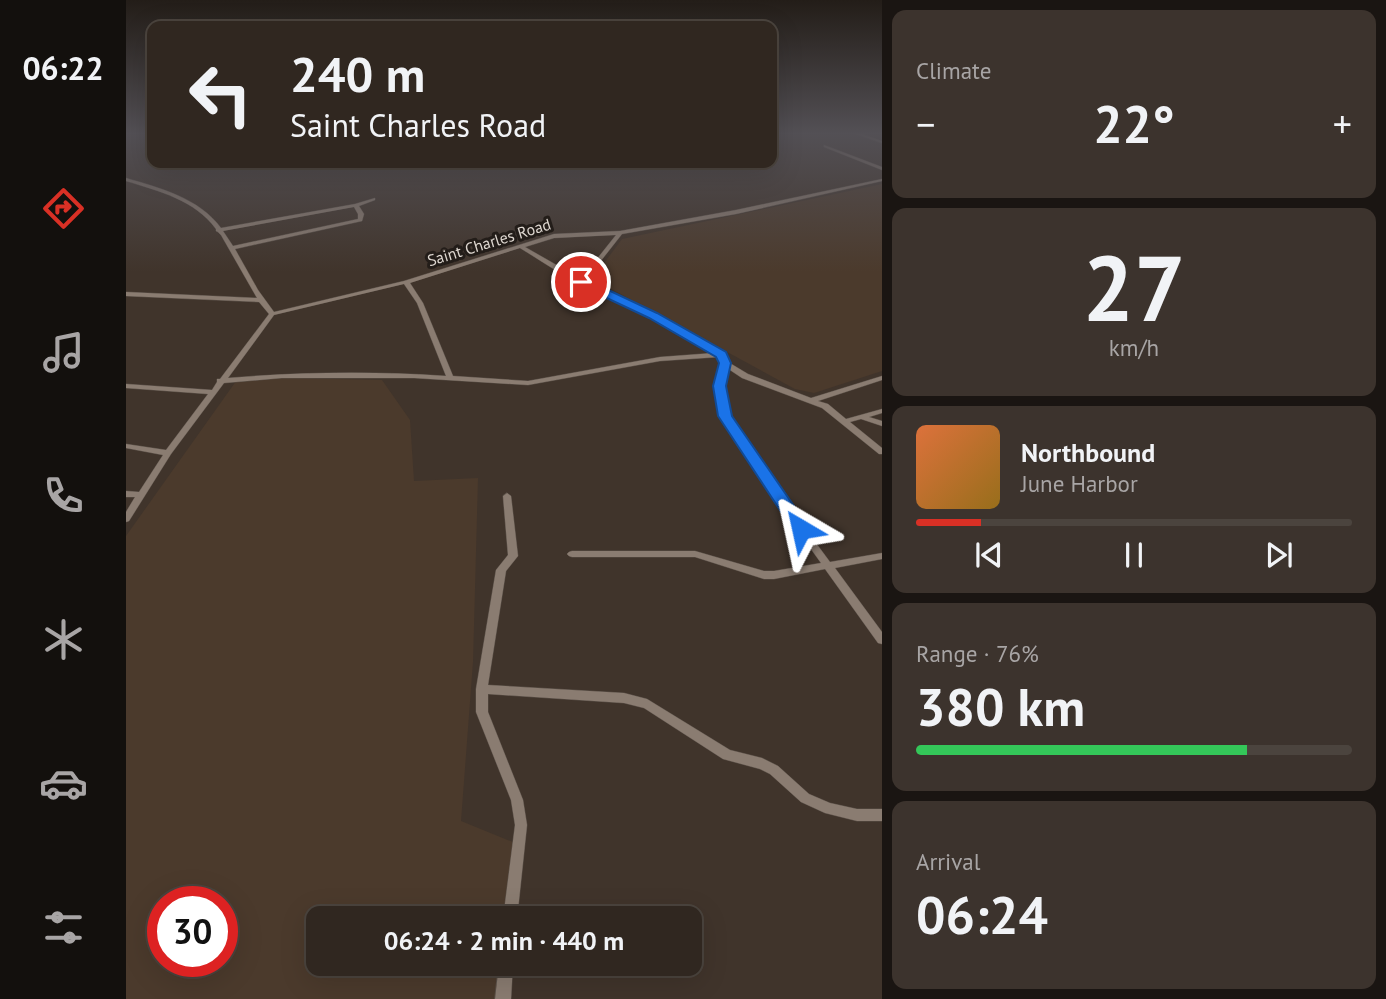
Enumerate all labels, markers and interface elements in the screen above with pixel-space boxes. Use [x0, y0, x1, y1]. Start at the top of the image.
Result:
text: 240 m [290, 42, 425, 106]
text: 06:22 [22, 47, 104, 89]
icon: left [175, 49, 266, 140]
text: Climate [916, 56, 991, 85]
text: 22° [1093, 90, 1175, 157]
text: − [916, 99, 935, 148]
text: + [1333, 99, 1352, 148]
text: Saint Charles Road [290, 104, 546, 146]
icon: directions [39, 184, 88, 233]
street label: Saint Charles Road [425, 214, 553, 270]
text: 27 [1082, 228, 1186, 346]
pin [551, 252, 611, 312]
icon: arrive [562, 263, 600, 301]
icon: music [39, 328, 88, 377]
text: km/h [1109, 333, 1159, 362]
text: Northbound [1021, 436, 1155, 469]
text: June Harbor [1021, 469, 1138, 498]
icon: phone [39, 471, 88, 520]
position arrow [764, 492, 838, 566]
icon: previous [970, 536, 1008, 574]
icon: pause [1115, 536, 1153, 574]
icon: next [1260, 536, 1298, 574]
icon: climate [39, 615, 88, 664]
text: Range · 76% [916, 639, 1039, 668]
text: 380 km [916, 673, 1085, 740]
icon: car [39, 759, 88, 808]
text: Arrival [916, 847, 980, 876]
text: 06:24 [916, 881, 1048, 948]
speed limit sign: 30 [147, 886, 238, 977]
icon: filters [39, 903, 88, 952]
text: 06:24 · 2 min · 440 m [384, 924, 624, 957]

